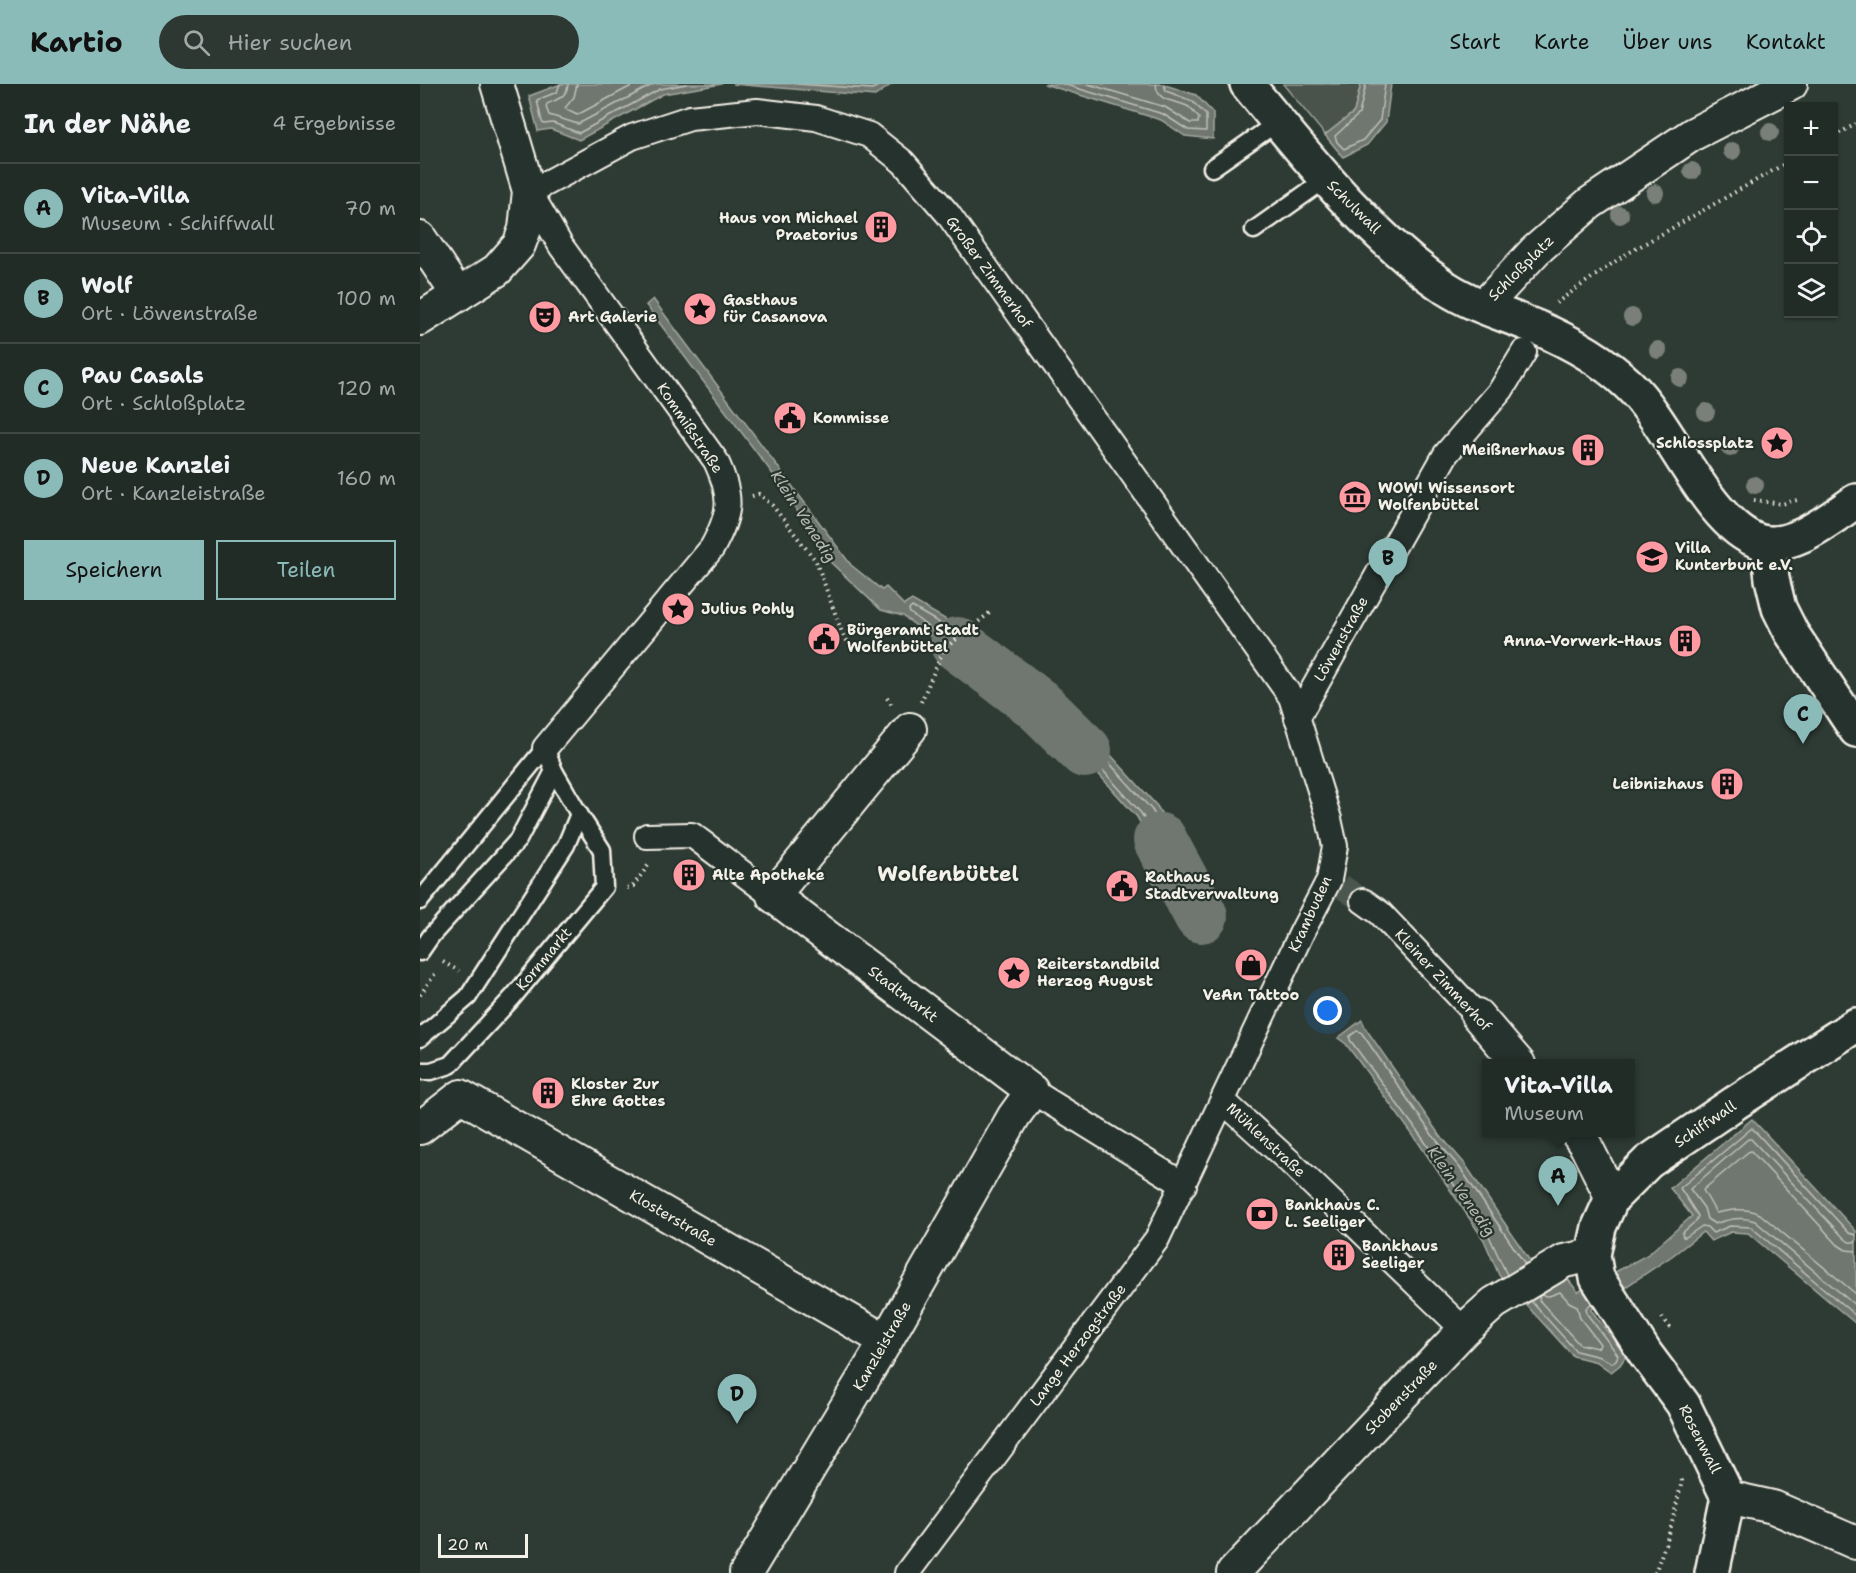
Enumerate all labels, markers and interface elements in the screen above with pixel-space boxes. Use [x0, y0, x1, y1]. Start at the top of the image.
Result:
search box [159, 15, 579, 69]
text: Kartio [30, 23, 123, 61]
icon: search [180, 26, 213, 59]
text: Hier suchen [228, 28, 352, 57]
text: Start [1450, 28, 1501, 56]
text: Karte [1534, 28, 1590, 56]
text: Über uns [1623, 28, 1713, 56]
text: Kontakt [1746, 28, 1826, 56]
map controls [1784, 102, 1838, 318]
button: + [1784, 102, 1838, 156]
text: In der Nähe [24, 106, 191, 141]
text: 4 Ergebnisse [272, 110, 396, 136]
button: − [1784, 156, 1838, 210]
street label: Schulwall [1323, 176, 1386, 239]
text: Vita-Villa [81, 181, 190, 210]
text: A [36, 195, 51, 221]
text: 70 m [344, 195, 396, 221]
place label: Haus von Michael Praetorius [719, 208, 858, 245]
building icon: Haus von Michael Praetorius [863, 209, 899, 245]
text: Museum · Schiffwall [81, 210, 275, 236]
button: locate [1784, 210, 1838, 264]
street label: Großer Zimmerhof [941, 212, 1037, 333]
street label: Schloßplatz [1484, 231, 1558, 305]
button: layers [1784, 264, 1838, 318]
text: Wolf [81, 271, 133, 300]
text: B [37, 285, 50, 311]
text: 100 m [336, 285, 396, 311]
place label: Gasthaus für Casanova [723, 290, 828, 327]
place icon: Gasthaus für Casanova [682, 291, 718, 327]
theatre icon: Art Galerie [527, 299, 563, 335]
text: Ort · Löwenstraße [81, 300, 258, 326]
place label: Art Galerie [568, 307, 657, 327]
text: Pau Casals [81, 361, 204, 390]
text: C [37, 375, 50, 401]
text: 120 m [337, 375, 396, 401]
street label: Kommißstraße [652, 379, 728, 477]
text: Ort · Schloßplatz [81, 390, 246, 416]
public building icon: Kommisse [772, 400, 808, 436]
place label: Kommisse [813, 408, 889, 428]
place icon: Schlossplatz [1759, 425, 1795, 461]
building icon: Meißnerhaus [1570, 432, 1606, 468]
place label: Schlossplatz [1656, 433, 1754, 453]
place label: Meißnerhaus [1462, 440, 1565, 460]
text: Neue Kanzlei [81, 451, 230, 480]
text: D [36, 465, 51, 491]
text: 160 m [337, 465, 396, 491]
water label: Klein Venedig [766, 466, 841, 566]
place label: WOW! Wissensort Wolfenbüttel [1378, 478, 1515, 515]
museum icon: WOW! Wissensort Wolfenbüttel [1337, 479, 1373, 515]
text: Ort · Kanzleistraße [81, 480, 266, 506]
pin: B [1368, 538, 1408, 588]
place label: Villa Kunterbunt e.V. [1675, 538, 1793, 575]
school or university icon: Villa Kunterbunt e.V. [1634, 539, 1670, 575]
button: Speichern [24, 540, 204, 600]
button: Teilen [216, 540, 396, 600]
place icon: Julius Pohly [660, 591, 696, 627]
street label: Löwenstraße [1309, 593, 1373, 685]
place label: Julius Pohly [701, 599, 794, 619]
place label: Bürgeramt Stadt Wolfenbüttel [847, 620, 979, 657]
public building icon: Bürgeramt Stadt Wolfenbüttel [806, 621, 842, 657]
building icon: Anna-Vorwerk-Haus [1667, 623, 1703, 659]
place label: Anna-Vorwerk-Haus [1503, 631, 1662, 651]
pin: C [1784, 694, 1822, 744]
building icon: Leibnizhaus [1709, 766, 1745, 802]
place label: Leibnizhaus [1613, 774, 1704, 794]
building icon: Alte Apotheke [671, 857, 707, 893]
district label: Wolfenbüttel [877, 860, 1019, 888]
place label: Alte Apotheke [712, 865, 825, 885]
place label: Rathaus, Stadtverwaltung [1145, 867, 1279, 904]
public building icon: Rathaus, Stadtverwaltung [1104, 868, 1140, 904]
street label: Krambuden [1284, 873, 1336, 955]
street label: Kornmarkt [512, 923, 576, 995]
street label: Kleiner Zimmerhof [1390, 925, 1496, 1036]
shop icon: VeAn Tattoo [1233, 947, 1269, 983]
place label: Reiterstandbild Herzog August [1037, 954, 1160, 991]
place icon: Reiterstandbild Herzog August [996, 955, 1032, 991]
street label: Stadtmarkt [864, 961, 942, 1027]
place label: VeAn Tattoo [1203, 985, 1300, 1005]
your location [1313, 996, 1342, 1025]
popup [1482, 1059, 1635, 1137]
text: Vita-Villa [1504, 1071, 1613, 1100]
place label: Kloster Zur Ehre Gottes [571, 1074, 665, 1111]
building icon: Kloster Zur Ehre Gottes [530, 1075, 566, 1111]
street label: Schiffwall [1670, 1096, 1740, 1152]
street label: Mühlenstraße [1222, 1098, 1310, 1182]
text: Museum [1504, 1100, 1584, 1126]
water label: Klein Venedig [1423, 1142, 1501, 1241]
pin: A [1538, 1156, 1578, 1206]
street label: Klosterstraße [626, 1185, 720, 1251]
place label: Bankhaus C. L. Seeliger [1285, 1195, 1380, 1232]
bank icon: Bankhaus C. L. Seeliger [1244, 1196, 1280, 1232]
place label: Bankhaus Seeliger [1362, 1236, 1438, 1273]
building icon: Bankhaus Seeliger [1321, 1237, 1357, 1273]
street label: Lange Herzogstraße [1025, 1280, 1131, 1410]
street label: Kanzleistraße [848, 1298, 916, 1394]
street label: Stobenstraße [1360, 1355, 1442, 1439]
pin: D [718, 1374, 756, 1424]
street label: Rosenwall [1674, 1401, 1726, 1477]
scale bar [438, 1531, 528, 1558]
text: 20 m [447, 1534, 488, 1555]

